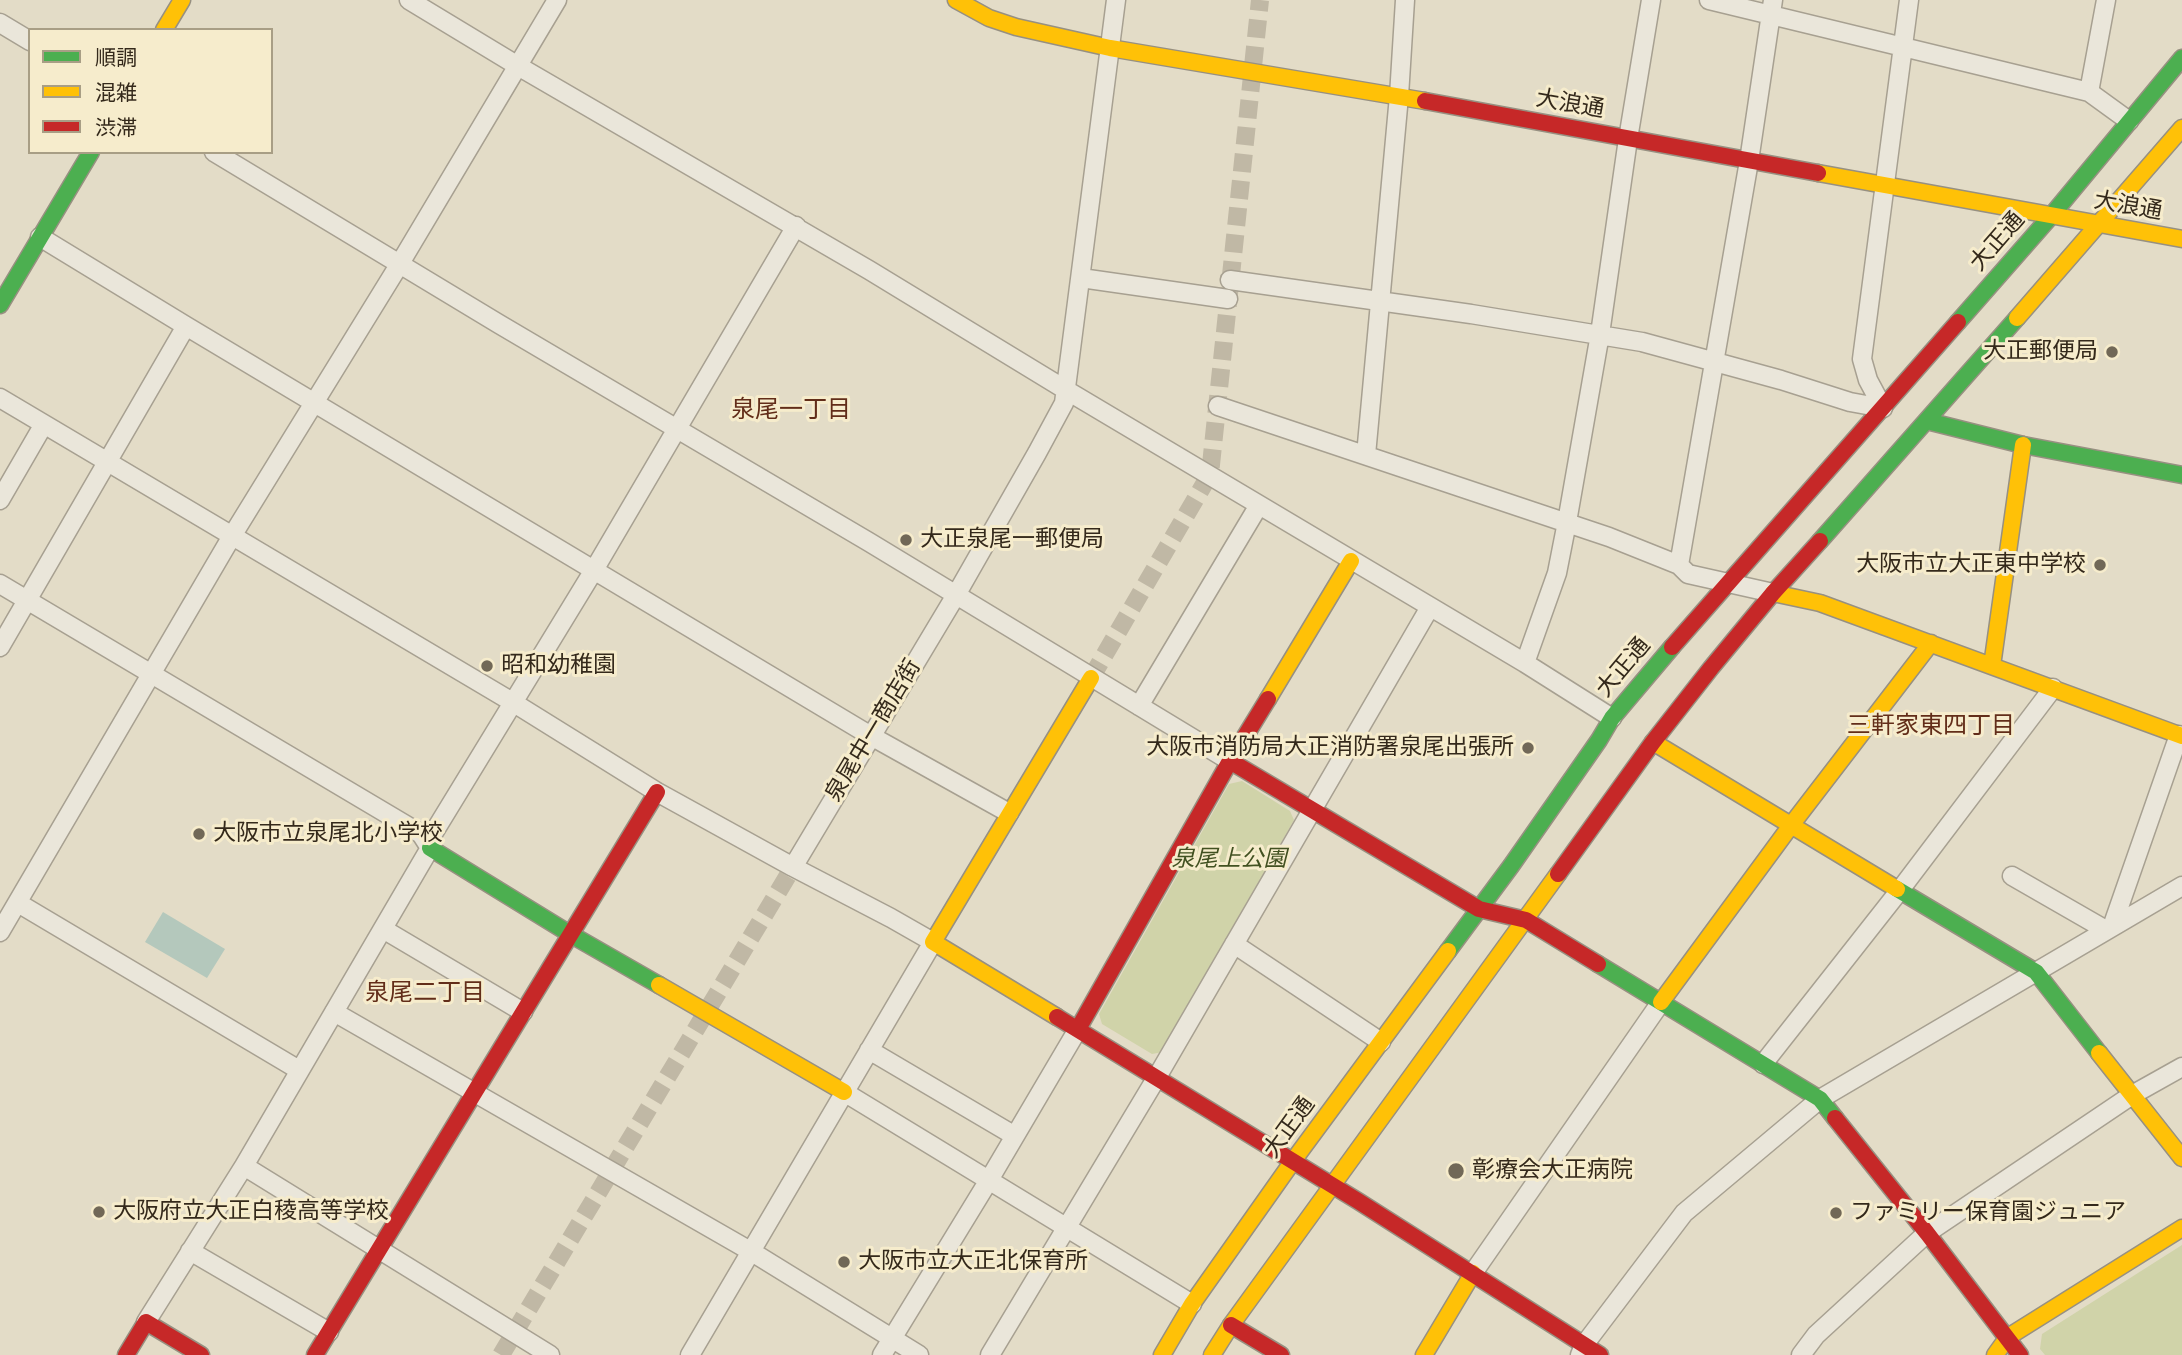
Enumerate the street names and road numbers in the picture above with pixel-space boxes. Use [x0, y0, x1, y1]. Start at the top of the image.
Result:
street label: 大浪通 [1534, 85, 1606, 125]
street label: 大浪通 [2092, 187, 2164, 227]
street label: 大正通 [1965, 207, 2031, 277]
street label: 大正通 [1591, 633, 1657, 703]
street label: 泉尾中一商店街 [821, 655, 927, 807]
street label: 大正通 [1259, 1092, 1321, 1164]

